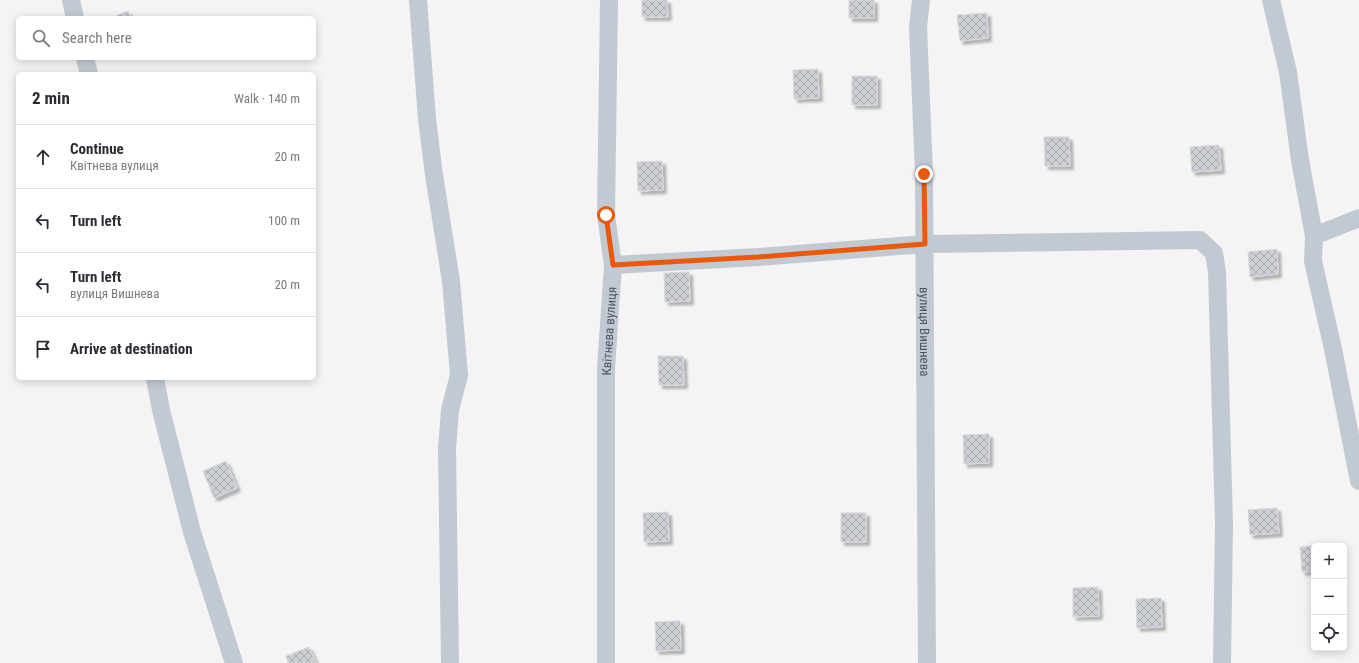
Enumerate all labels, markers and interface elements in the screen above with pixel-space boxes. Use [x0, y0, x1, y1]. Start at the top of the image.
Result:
search box [16, 16, 316, 60]
icon: search [30, 27, 52, 49]
text: Search here [62, 29, 132, 47]
text: 2 min [32, 88, 70, 108]
text: Walk · 140 m [234, 91, 300, 106]
text: Continue [70, 140, 124, 158]
icon: ahead [32, 146, 54, 168]
text: 20 m [274, 149, 300, 164]
text: Квітнева вулиця [70, 158, 159, 173]
route end [915, 165, 933, 183]
route start [597, 206, 615, 224]
icon: left [32, 210, 54, 232]
text: Turn left [70, 212, 121, 230]
text: 100 m [268, 213, 300, 228]
text: Turn left [70, 268, 121, 286]
icon: left [32, 274, 54, 296]
text: 20 m [274, 277, 300, 292]
text: вулиця Вишнева [70, 286, 159, 301]
street label: Квітнева вулиця [599, 286, 619, 375]
street label: вулиця Вишнева [917, 287, 933, 376]
icon: arrive [32, 338, 54, 360]
text: Arrive at destination [70, 340, 193, 358]
map controls [1311, 543, 1347, 651]
button: + [1311, 543, 1347, 579]
button: − [1311, 579, 1347, 615]
button: locate [1311, 615, 1347, 651]

